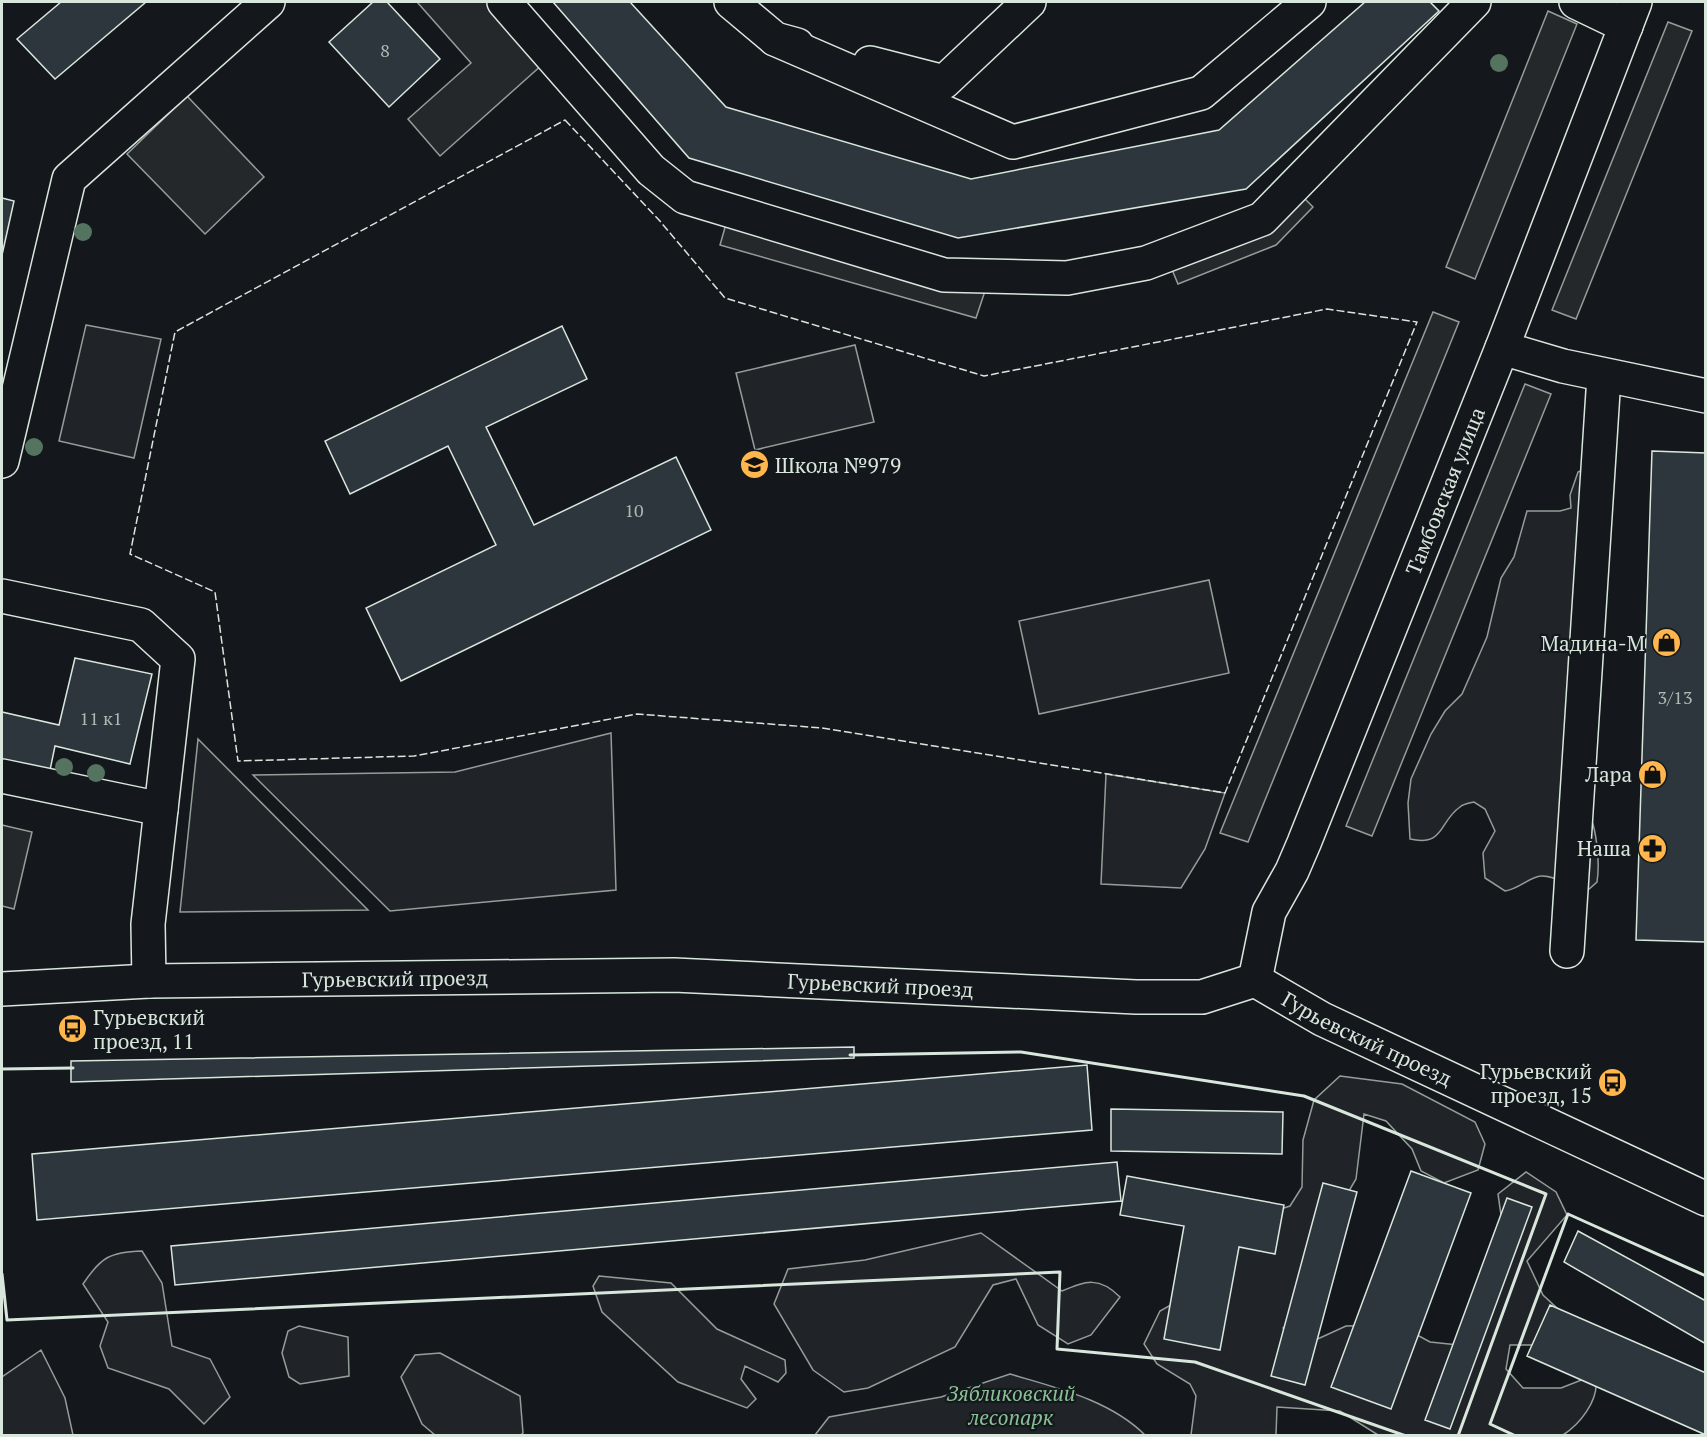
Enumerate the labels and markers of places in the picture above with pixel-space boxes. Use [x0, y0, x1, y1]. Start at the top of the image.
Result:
school or university icon: Школа №979 [738, 449, 770, 481]
place label: Школа №979 [775, 451, 901, 479]
shop icon: Мадина-М [1650, 627, 1682, 659]
place label: Мадина-М [1541, 629, 1645, 657]
shop icon: Лара [1637, 758, 1669, 790]
place label: Лара [1584, 760, 1632, 788]
pharmacy icon: Наша [1636, 832, 1668, 864]
place label: Наша [1577, 834, 1631, 862]
place label: Гурьевский проезд, 11 [93, 1003, 205, 1055]
bus stop icon: Гурьевский проезд, 11 [56, 1013, 88, 1045]
place label: Гурьевский проезд, 15 [1480, 1057, 1592, 1109]
bus stop icon: Гурьевский проезд, 15 [1597, 1067, 1629, 1099]

